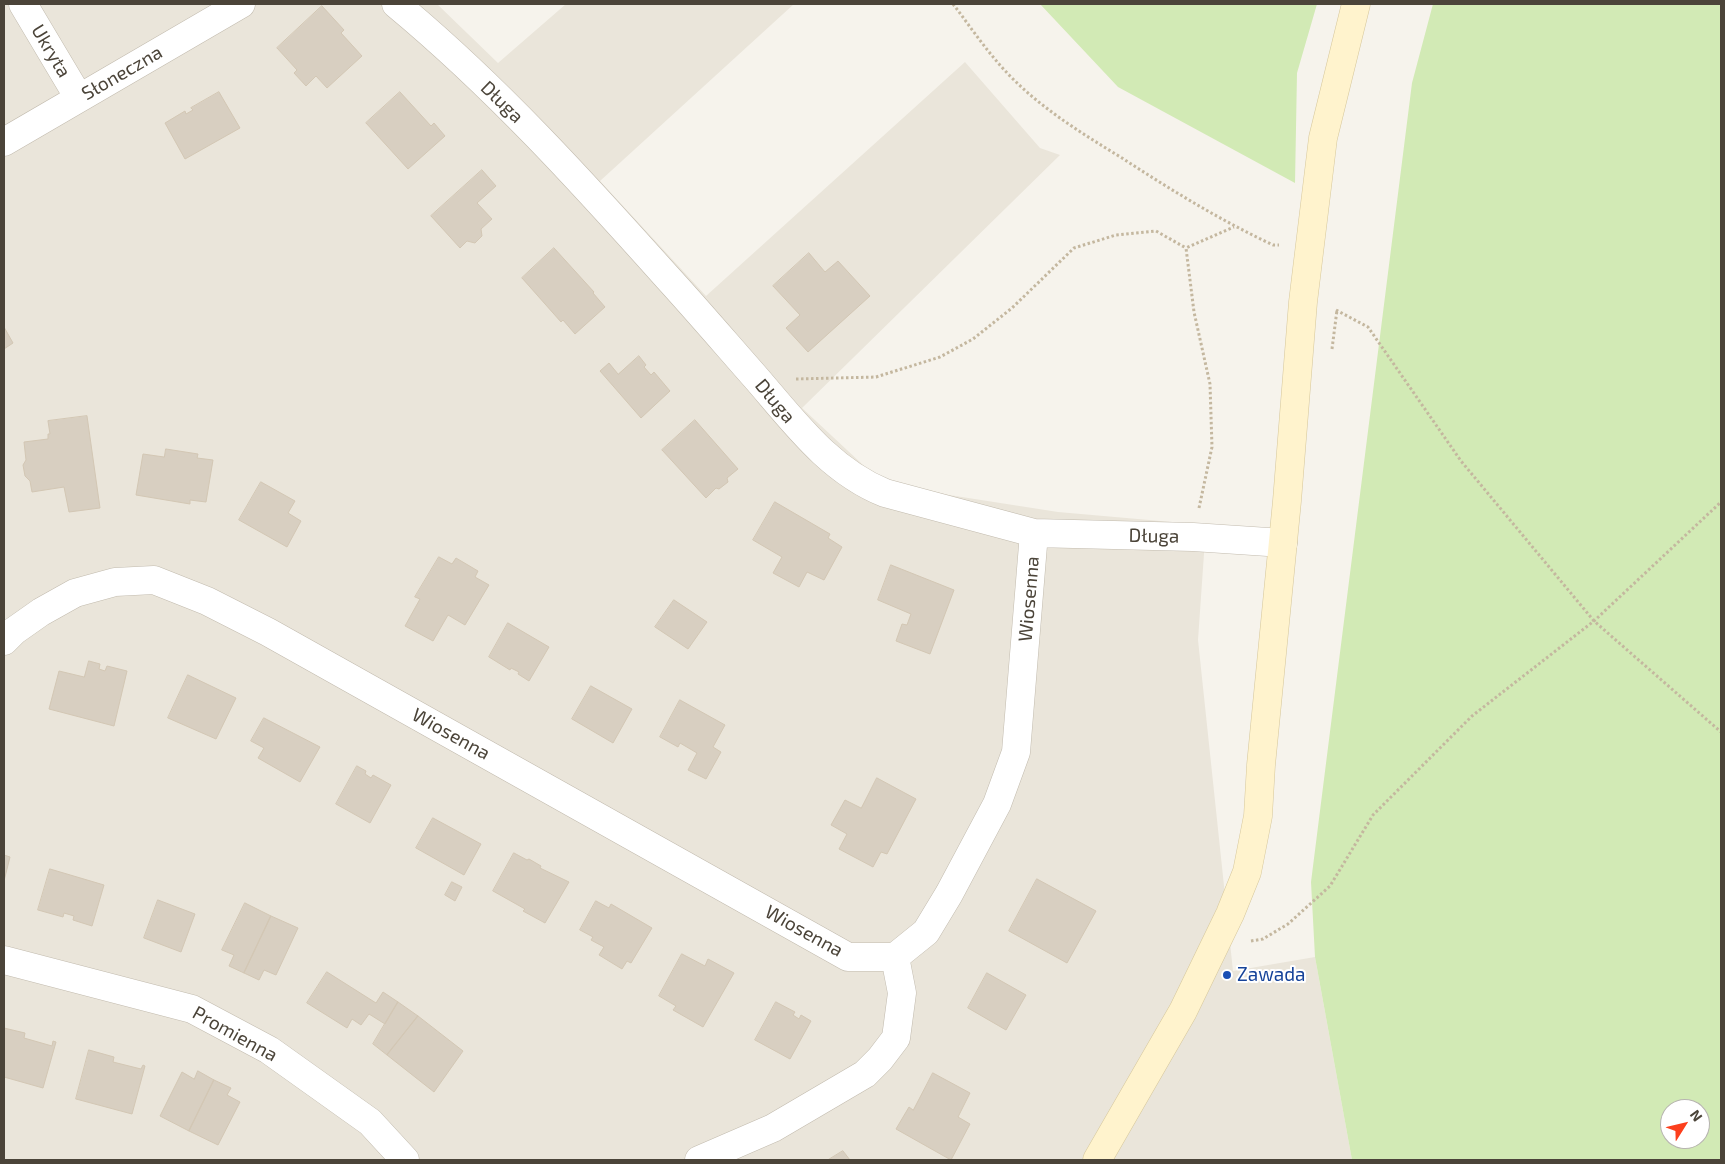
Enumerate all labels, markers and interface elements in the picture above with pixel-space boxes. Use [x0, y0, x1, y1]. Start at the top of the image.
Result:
street label: Ukryta [26, 20, 76, 82]
street label: Słoneczna [78, 41, 166, 105]
street label: Długa [476, 76, 528, 128]
street label: Długa [750, 374, 800, 428]
street label: Długa [1128, 524, 1180, 548]
street label: Wiosenna [1014, 555, 1044, 643]
street label: Wiosenna [408, 703, 494, 765]
street label: Wiosenna [761, 900, 847, 962]
place label: Zawada [1237, 964, 1306, 986]
marker: Zawada [1221, 969, 1233, 981]
street label: Promienna [189, 1001, 281, 1067]
north arrow [1660, 1099, 1710, 1149]
text: N [1687, 1106, 1707, 1125]

